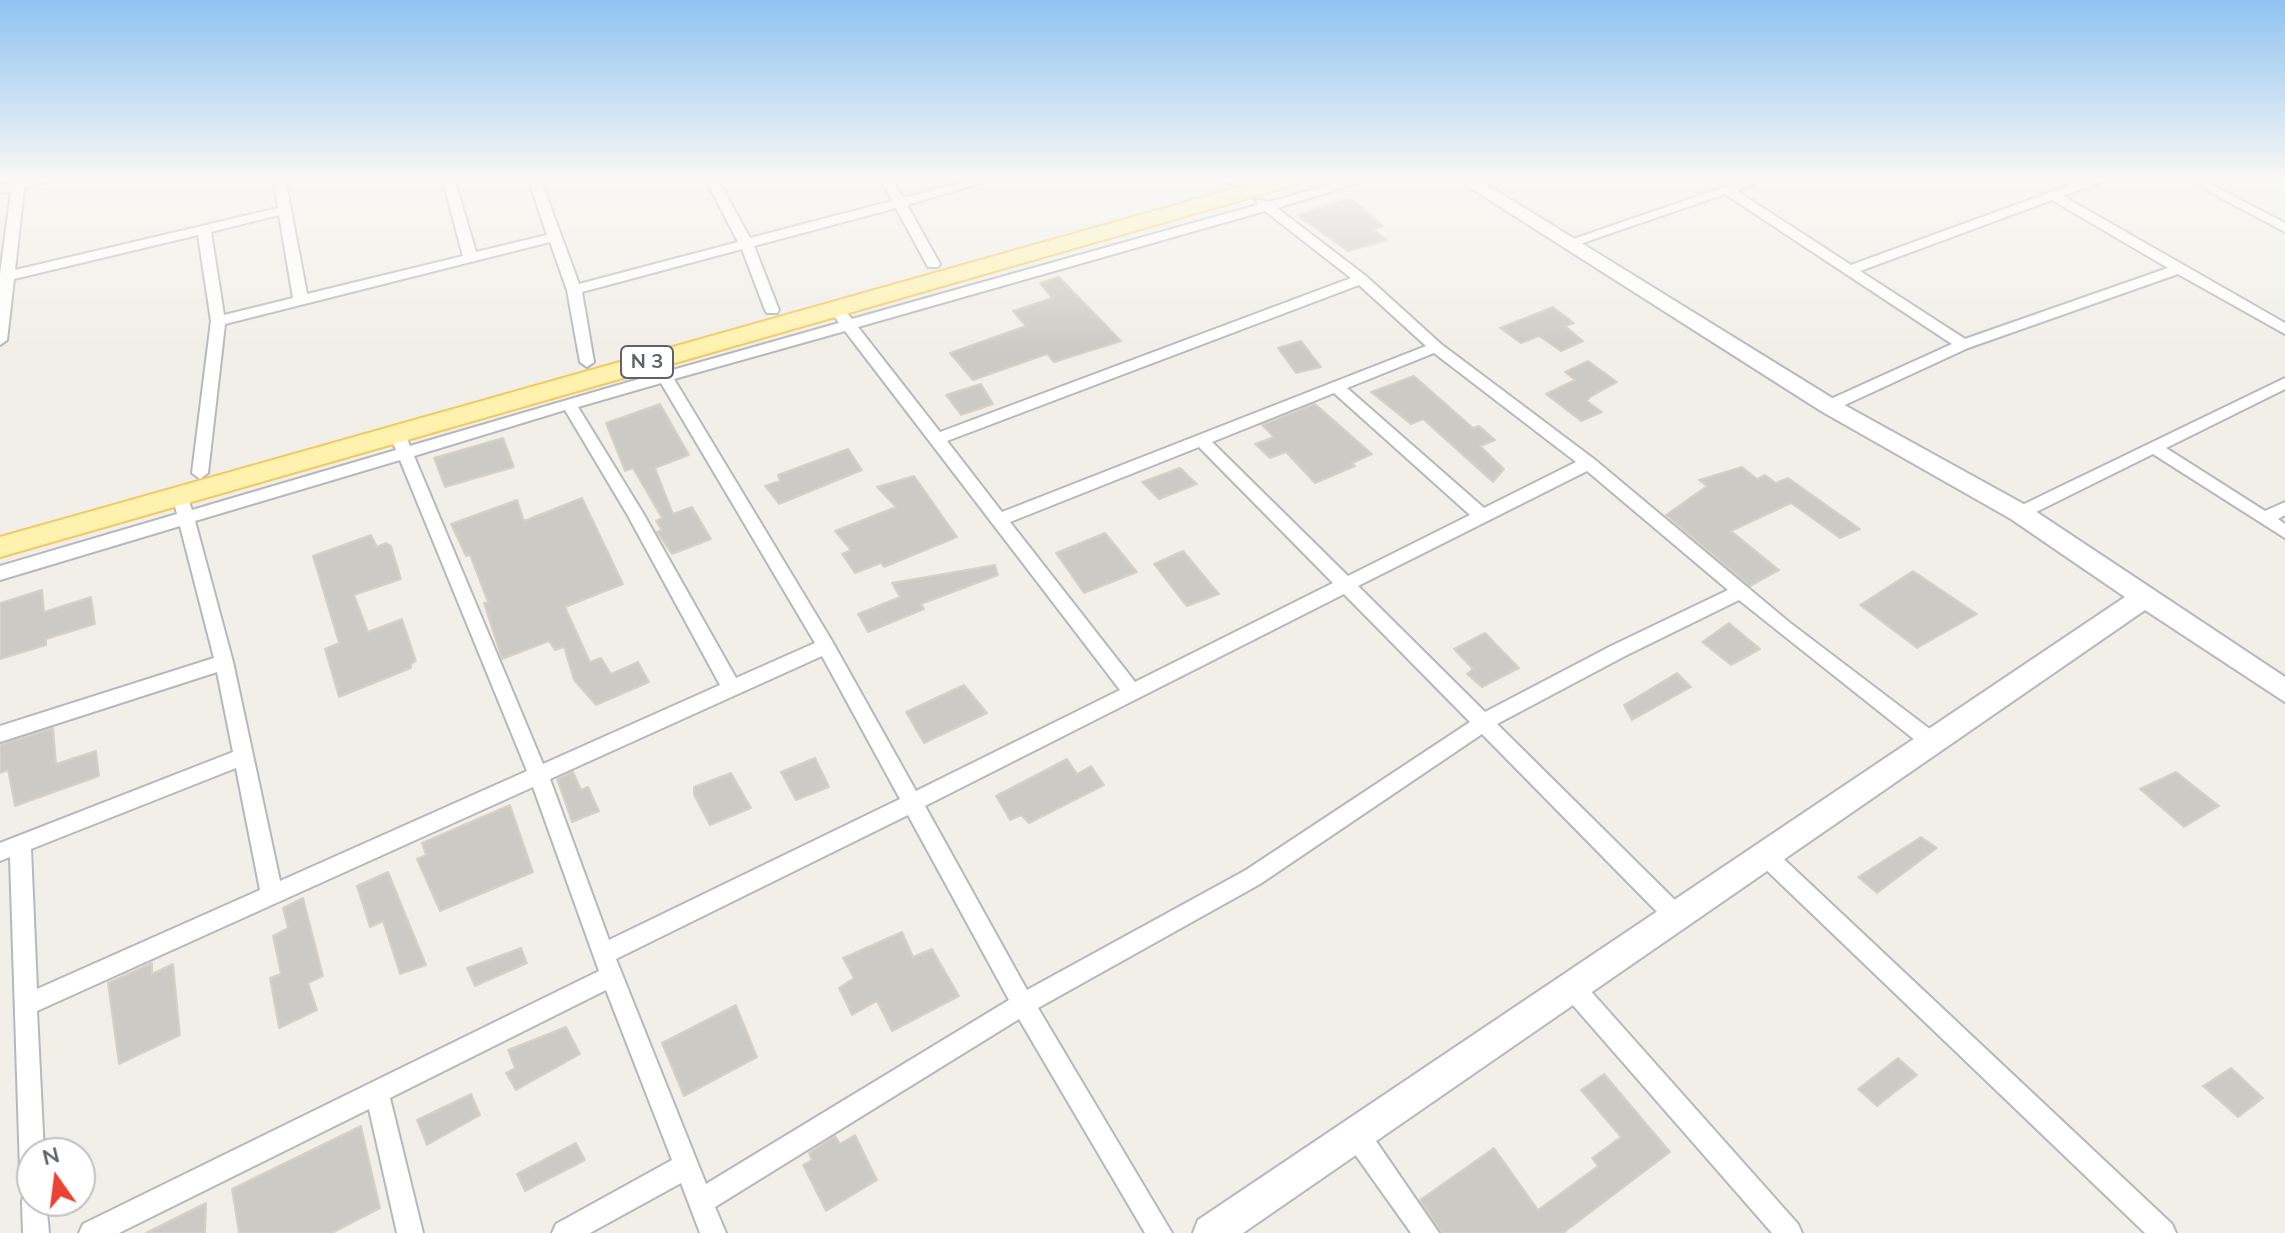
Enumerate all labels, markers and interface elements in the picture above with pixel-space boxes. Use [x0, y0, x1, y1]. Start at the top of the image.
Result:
road number: N 3 [621, 346, 673, 378]
north arrow [16, 1137, 96, 1217]
text: N [39, 1140, 62, 1171]

